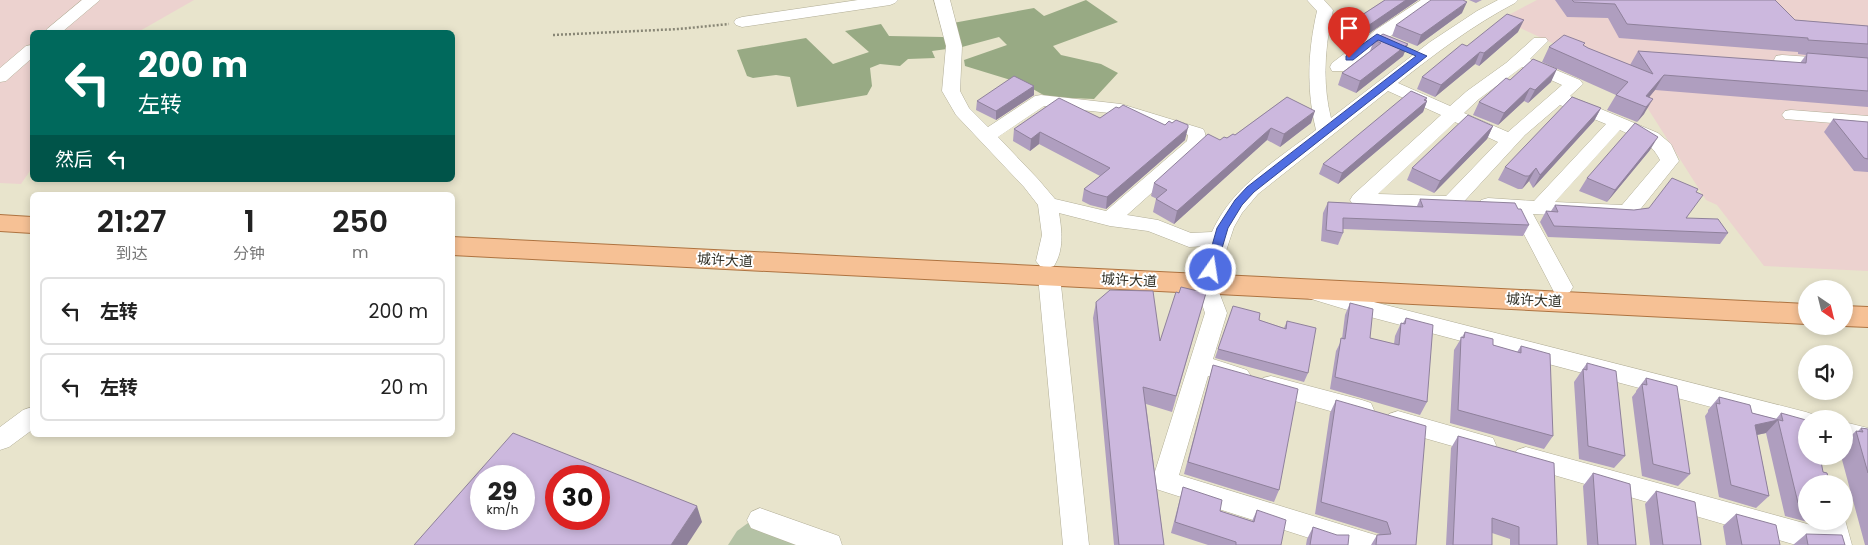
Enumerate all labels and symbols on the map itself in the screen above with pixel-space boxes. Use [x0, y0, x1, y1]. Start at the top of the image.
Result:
pin [1328, 7, 1370, 58]
position arrow [1184, 243, 1236, 295]
street label: 城许大道 [697, 249, 753, 271]
street label: 城许大道 [1101, 269, 1157, 291]
north arrow [1798, 280, 1852, 335]
street label: 城许大道 [1506, 289, 1562, 311]
speed limit sign: 30 [545, 465, 610, 530]

